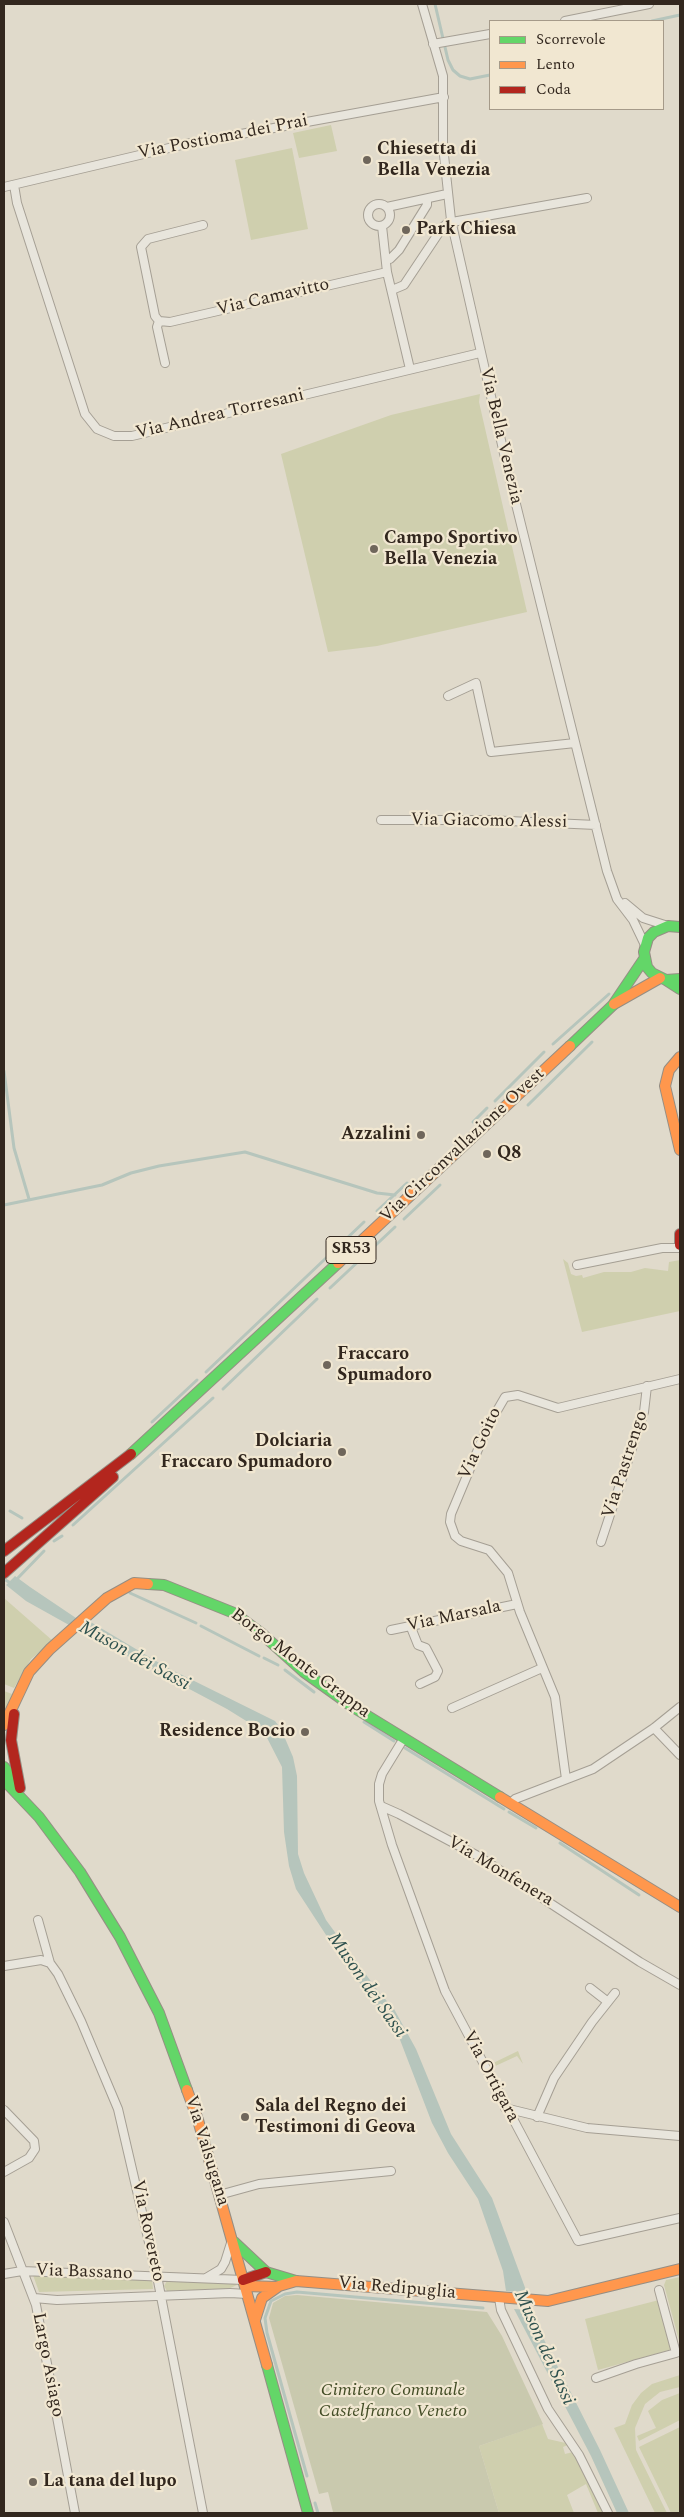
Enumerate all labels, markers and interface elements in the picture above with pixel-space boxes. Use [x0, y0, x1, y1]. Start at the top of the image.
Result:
legend [489, 20, 664, 110]
text: Scorrevole [536, 28, 606, 51]
text: Lento [536, 53, 575, 76]
text: Coda [536, 78, 571, 101]
street label: Via Postioma dei Prai [136, 111, 310, 165]
place label: Chiesetta di Bella Venezia [377, 139, 490, 182]
marker: Chiesetta di Bella Venezia [361, 154, 373, 166]
place label: Park Chiesa [416, 219, 516, 241]
marker: Park Chiesa [400, 224, 412, 236]
street label: Via Camavitto [215, 275, 331, 321]
street label: Via Bella Venezia [474, 365, 526, 507]
street label: Via Andrea Torresani [134, 385, 306, 445]
place label: Campo Sportivo Bella Venezia [384, 528, 518, 570]
marker: Campo Sportivo Bella Venezia [368, 543, 380, 555]
street label: Via Giacomo Alessi [410, 810, 568, 834]
street label: Via Circonvallazione Ovest [376, 1064, 550, 1228]
place label: Azzalini [341, 1124, 411, 1146]
marker: Azzalini [415, 1129, 427, 1141]
place label: Q8 [497, 1143, 521, 1165]
marker: Q8 [481, 1148, 493, 1160]
road number: SR53 [326, 1236, 376, 1264]
place label: Fraccaro Spumadoro [337, 1344, 432, 1386]
marker: Fraccaro Spumadoro [321, 1359, 333, 1371]
street label: Via Goito [455, 1404, 507, 1484]
street label: Via Pastrengo [598, 1408, 654, 1522]
place label: Dolciaria Fraccaro Spumadoro [160, 1431, 332, 1474]
marker: Dolciaria Fraccaro Spumadoro [336, 1446, 348, 1458]
street label: Via Marsala [405, 1596, 503, 1638]
street label: Borgo Monte Grappa [226, 1605, 374, 1723]
water label: Muson dei Sassi [74, 1617, 194, 1697]
place label: Residence Bocio [159, 1721, 295, 1743]
marker: Residence Bocio [299, 1726, 311, 1738]
street label: Via Monfenera [443, 1832, 557, 1912]
water label: Muson dei Sassi [321, 1929, 411, 2043]
street label: Via Ortigara [457, 2028, 523, 2126]
street label: Via Valsugana [179, 2093, 233, 2209]
place label: Sala del Regno dei Testimoni di Geova [255, 2096, 416, 2138]
marker: Sala del Regno dei Testimoni di Geova [239, 2111, 251, 2123]
street label: Via Rovereto [126, 2178, 168, 2284]
street label: Via Bassano [35, 2261, 133, 2285]
street label: Via Redipuglia [337, 2273, 457, 2305]
water label: Muson dei Sassi [507, 2287, 579, 2409]
street label: Largo Asiago [26, 2311, 68, 2419]
park label: Cimitero Comunale Castelfranco Veneto [319, 2380, 467, 2422]
place label: La tana del lupo [43, 2471, 177, 2493]
marker: La tana del lupo [27, 2476, 39, 2488]

